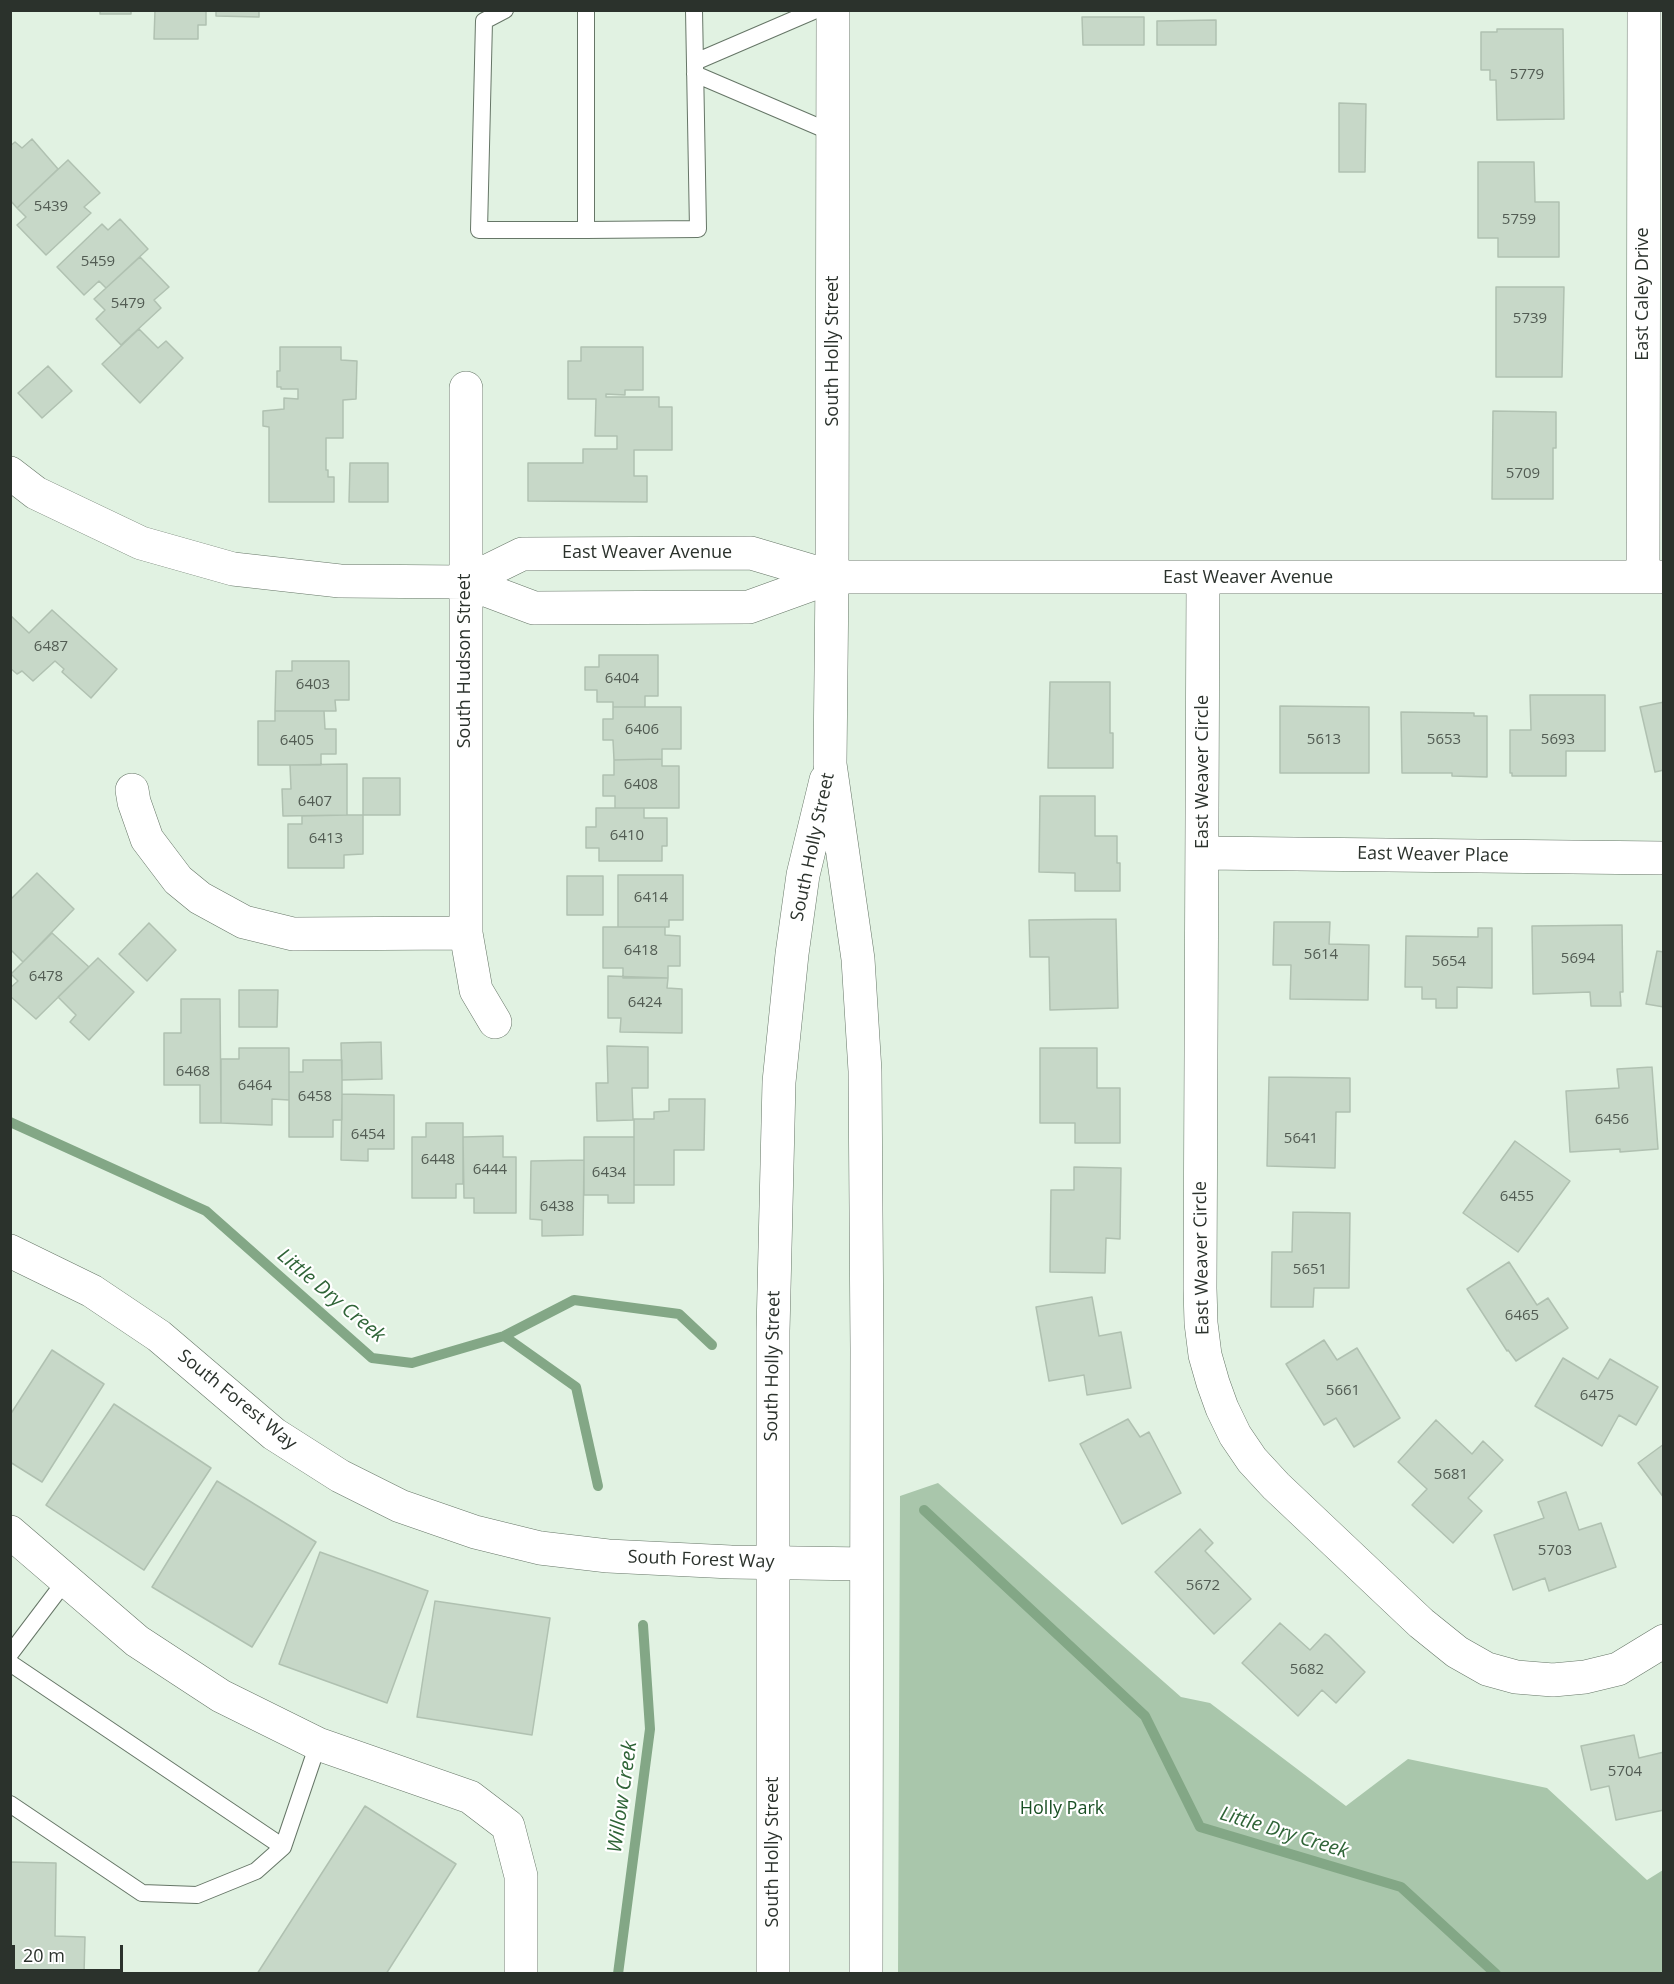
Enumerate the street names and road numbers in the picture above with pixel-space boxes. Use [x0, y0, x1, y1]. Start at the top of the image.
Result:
street label: East Caley Drive [1632, 227, 1654, 361]
street label: South Holly Street [822, 275, 844, 427]
street label: East Weaver Avenue [562, 542, 732, 564]
street label: East Weaver Avenue [1163, 567, 1333, 589]
street label: South Hudson Street [454, 574, 476, 748]
street label: East Weaver Circle [1192, 695, 1214, 849]
street label: South Holly Street [787, 771, 839, 923]
street label: East Weaver Place [1357, 843, 1509, 867]
street label: East Weaver Circle [1190, 1181, 1214, 1335]
street label: South Holly Street [761, 1290, 785, 1442]
street label: South Forest Way [173, 1345, 301, 1455]
street label: South Forest Way [627, 1547, 775, 1573]
street label: South Holly Street [762, 1776, 784, 1928]

